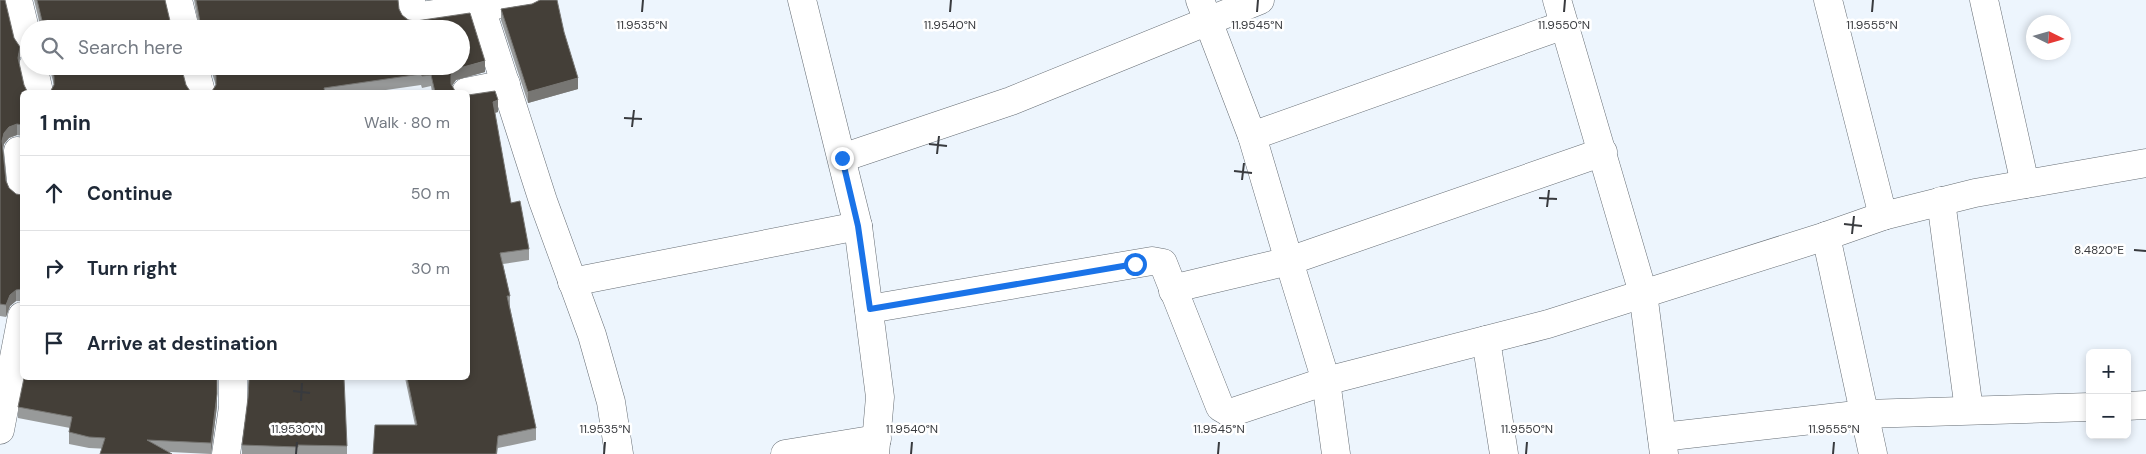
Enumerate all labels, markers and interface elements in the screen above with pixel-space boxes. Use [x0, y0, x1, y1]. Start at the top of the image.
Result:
north arrow [2026, 15, 2071, 60]
text: 11.9535°N [616, 17, 668, 33]
text: 11.9540°N [924, 17, 976, 33]
text: 11.9545°N [1231, 17, 1283, 33]
text: 11.9550°N [1538, 17, 1590, 33]
text: 11.9555°N [1846, 17, 1898, 33]
search box [20, 20, 470, 75]
icon: search [38, 34, 66, 62]
text: Search here [78, 35, 183, 60]
text: 1 min [40, 109, 91, 137]
text: Walk · 80 m [364, 112, 450, 133]
route end [831, 147, 854, 170]
icon: ahead [40, 179, 68, 207]
text: Continue [87, 181, 173, 206]
text: 50 m [411, 183, 450, 204]
text: 8.4820°E [2074, 242, 2124, 258]
route start [1124, 253, 1147, 276]
icon: right [40, 254, 68, 282]
text: Turn right [87, 256, 177, 281]
text: 30 m [411, 258, 450, 279]
icon: arrive [40, 329, 68, 357]
text: Arrive at destination [87, 331, 278, 356]
map controls [2086, 349, 2131, 439]
button: + [2086, 349, 2131, 394]
button: − [2086, 394, 2131, 439]
text: 11.9530°N [271, 421, 323, 437]
text: 11.9535°N [579, 421, 631, 437]
text: 11.9540°N [886, 421, 938, 437]
text: 11.9545°N [1193, 421, 1245, 437]
text: 11.9550°N [1501, 421, 1553, 437]
text: 11.9555°N [1808, 421, 1860, 437]

